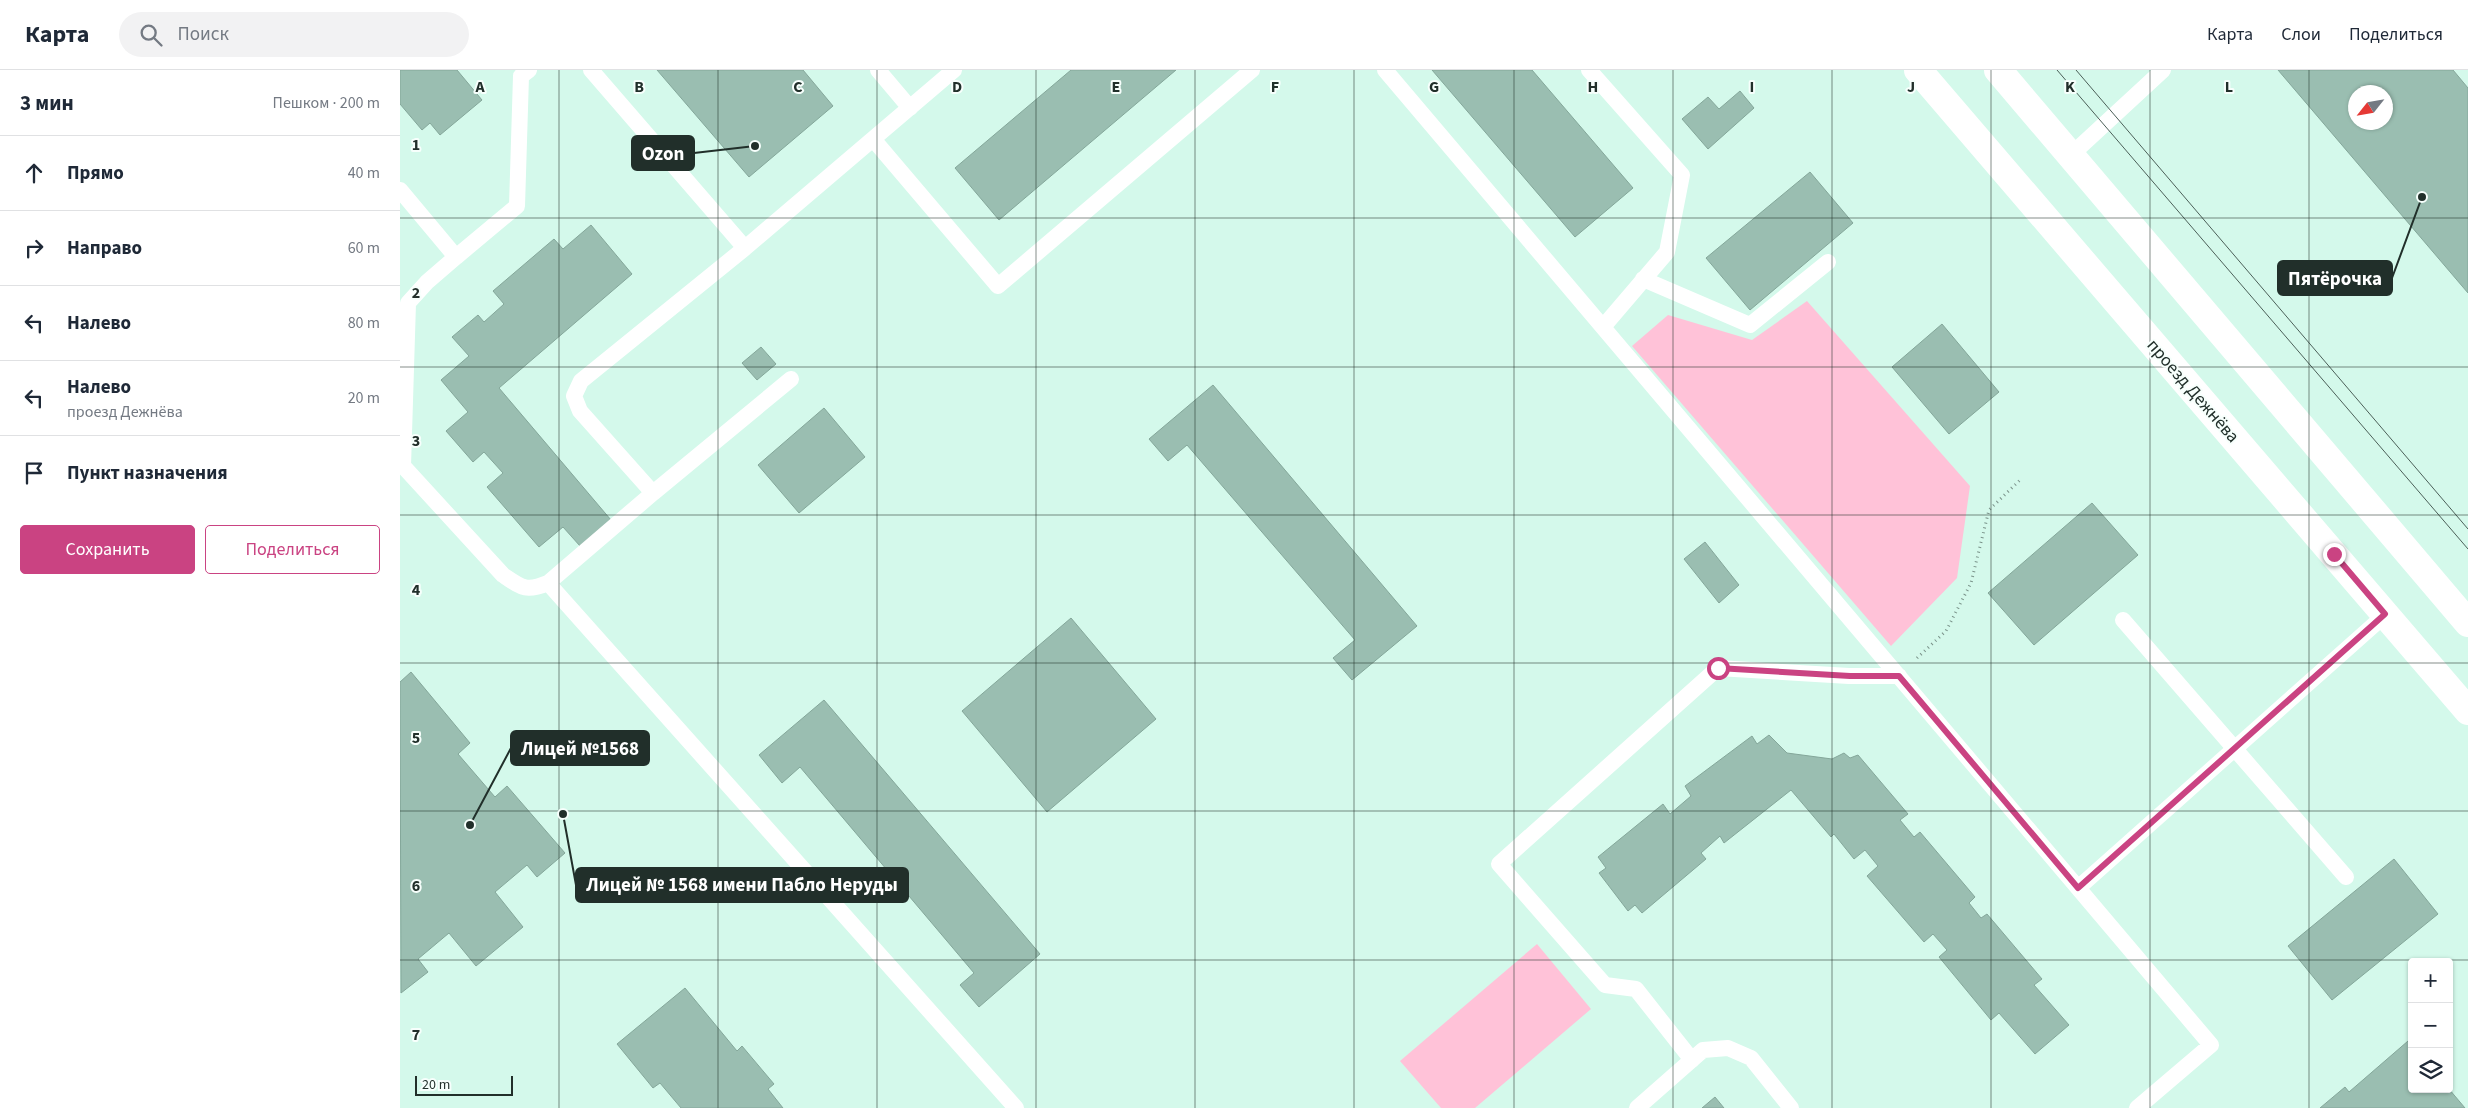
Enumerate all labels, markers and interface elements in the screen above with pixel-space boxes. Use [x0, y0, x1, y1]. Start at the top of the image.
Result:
search box [119, 12, 469, 57]
text: Карта [25, 17, 89, 52]
icon: search [137, 21, 165, 49]
text: Поиск [177, 21, 229, 48]
text: Карта [2207, 22, 2253, 47]
text: Слои [2281, 22, 2321, 47]
text: Поделиться [2349, 22, 2443, 47]
text: A [474, 76, 485, 98]
text: B [634, 76, 644, 98]
text: C [793, 76, 803, 98]
text: D [952, 76, 962, 98]
text: E [1112, 76, 1120, 98]
text: F [1271, 76, 1279, 98]
text: G [1429, 76, 1439, 98]
text: H [1588, 76, 1598, 98]
text: I [1750, 76, 1754, 98]
text: J [1907, 76, 1915, 98]
text: K [2065, 76, 2075, 98]
text: L [2225, 76, 2233, 98]
north arrow [2348, 85, 2393, 130]
text: 3 мин [20, 88, 74, 118]
text: Пешком · 200 m [273, 92, 380, 114]
text: 1 [412, 134, 420, 156]
callout: Ozon [632, 136, 694, 170]
text: Ozon [642, 141, 684, 168]
icon: ahead [20, 159, 48, 187]
text: Прямо [67, 160, 124, 187]
text: 40 m [348, 162, 380, 184]
icon: right [20, 234, 48, 262]
text: Направо [67, 235, 142, 262]
text: 60 m [348, 237, 380, 259]
callout: Пятёрочка [2278, 261, 2392, 295]
text: Пятёрочка [2288, 266, 2382, 293]
text: 2 [412, 282, 420, 304]
icon: left [20, 309, 48, 337]
text: Налево [67, 310, 131, 337]
text: 80 m [348, 312, 380, 334]
street label: проезд Дежнёва [2141, 334, 2245, 448]
text: Налево [67, 374, 131, 401]
icon: left [20, 384, 48, 412]
text: 20 m [348, 387, 380, 409]
text: проезд Дежнёва [67, 401, 183, 423]
text: 3 [412, 430, 420, 452]
icon: arrive [20, 459, 48, 487]
text: Пункт назначения [67, 460, 228, 487]
button: Сохранить [20, 525, 195, 574]
button: Поделиться [205, 525, 380, 574]
route end [2323, 543, 2346, 566]
text: 4 [412, 579, 421, 601]
route start [1707, 657, 1730, 680]
text: 5 [412, 727, 420, 749]
callout: Лицей №1568 [511, 731, 649, 765]
text: Лицей №1568 [520, 736, 639, 763]
callout: Лицей № 1568 имени Пабло Неруды [576, 868, 908, 902]
text: Лицей № 1568 имени Пабло Неруды [585, 872, 898, 899]
text: 6 [412, 875, 420, 897]
map controls [2408, 958, 2453, 1093]
button: + [2408, 958, 2453, 1003]
button: − [2408, 1003, 2453, 1048]
text: 7 [412, 1024, 420, 1046]
button: layers [2408, 1048, 2453, 1093]
scale bar [415, 1073, 512, 1096]
text: 20 m [422, 1075, 450, 1095]

